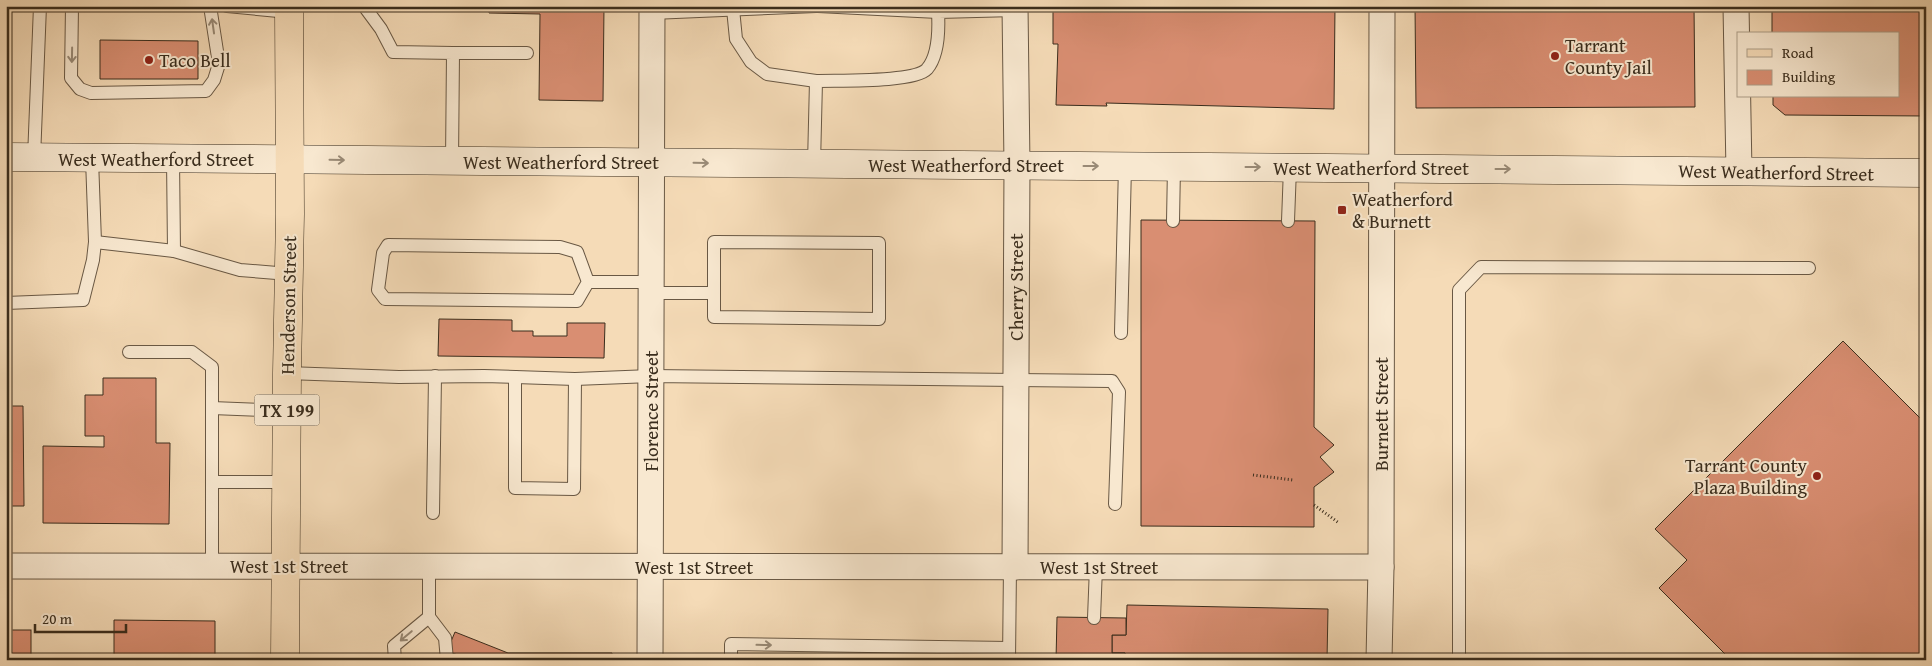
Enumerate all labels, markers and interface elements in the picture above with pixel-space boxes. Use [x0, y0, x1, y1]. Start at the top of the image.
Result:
one-way arrow [208, 19, 218, 35]
place label: Tarrant County Jail [1565, 31, 1652, 81]
legend [1737, 32, 1900, 98]
text: Road [1782, 42, 1813, 63]
place label: Taco Bell [159, 46, 231, 74]
one-way arrow [67, 47, 76, 63]
marker: Tarrant County Jail [1549, 50, 1561, 62]
marker: Taco Bell [143, 54, 155, 66]
text: Building [1782, 66, 1836, 87]
street label: West Weatherford Street [58, 145, 254, 173]
street label: West Weatherford Street [463, 148, 659, 176]
street label: West Weatherford Street [868, 151, 1064, 179]
street label: West Weatherford Street [1273, 154, 1469, 182]
one-way arrow [329, 155, 345, 165]
street label: West Weatherford Street [1678, 156, 1875, 188]
one-way arrow [692, 158, 708, 168]
one-way arrow [1082, 161, 1098, 171]
one-way arrow [1244, 162, 1261, 172]
one-way arrow [1494, 164, 1511, 174]
place label: Weatherford & Burnett [1352, 185, 1454, 235]
marker: Weatherford & Burnett [1336, 204, 1348, 216]
street label: Cherry Street [1002, 233, 1030, 341]
street label: Henderson Street [273, 235, 303, 375]
street label: Florence Street [637, 350, 665, 472]
street label: Burnett Street [1367, 357, 1395, 471]
road number: TX 199 [254, 394, 320, 426]
place label: Tarrant County Plaza Building [1685, 451, 1808, 501]
marker: Tarrant County Plaza Building [1811, 470, 1823, 482]
street label: West 1st Street [230, 552, 348, 580]
street label: West 1st Street [635, 553, 753, 581]
street label: West 1st Street [1040, 553, 1158, 581]
scale bar [35, 601, 126, 633]
text: 20 m [42, 608, 73, 629]
one-way arrow [400, 630, 413, 641]
one-way arrow [756, 640, 772, 650]

